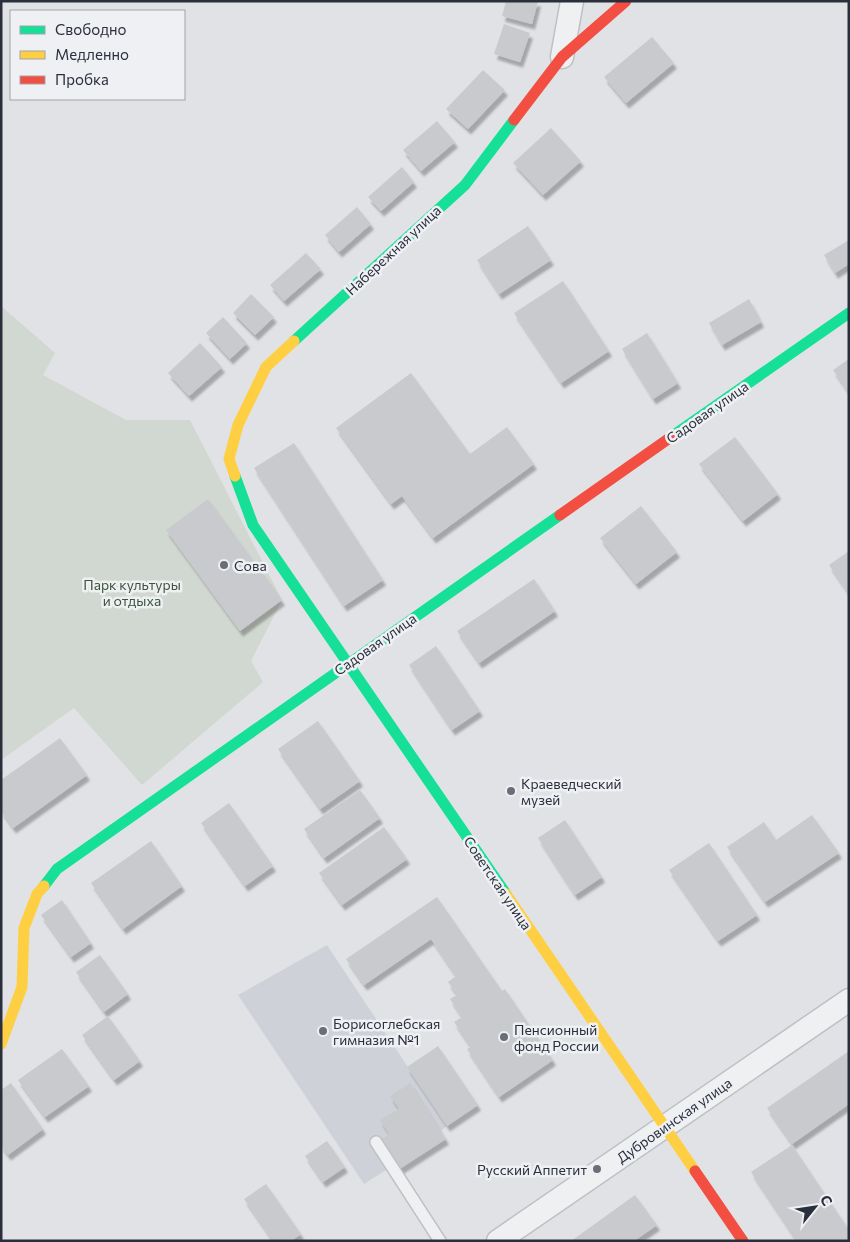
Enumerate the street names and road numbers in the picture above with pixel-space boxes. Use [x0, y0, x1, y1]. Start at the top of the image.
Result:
street label: Набережная улица [342, 202, 444, 298]
street label: Садовая улица [663, 377, 751, 447]
street label: Садовая улица [331, 609, 419, 679]
street label: Советская улица [460, 833, 536, 933]
street label: Дубровинская улица [613, 1074, 735, 1166]

